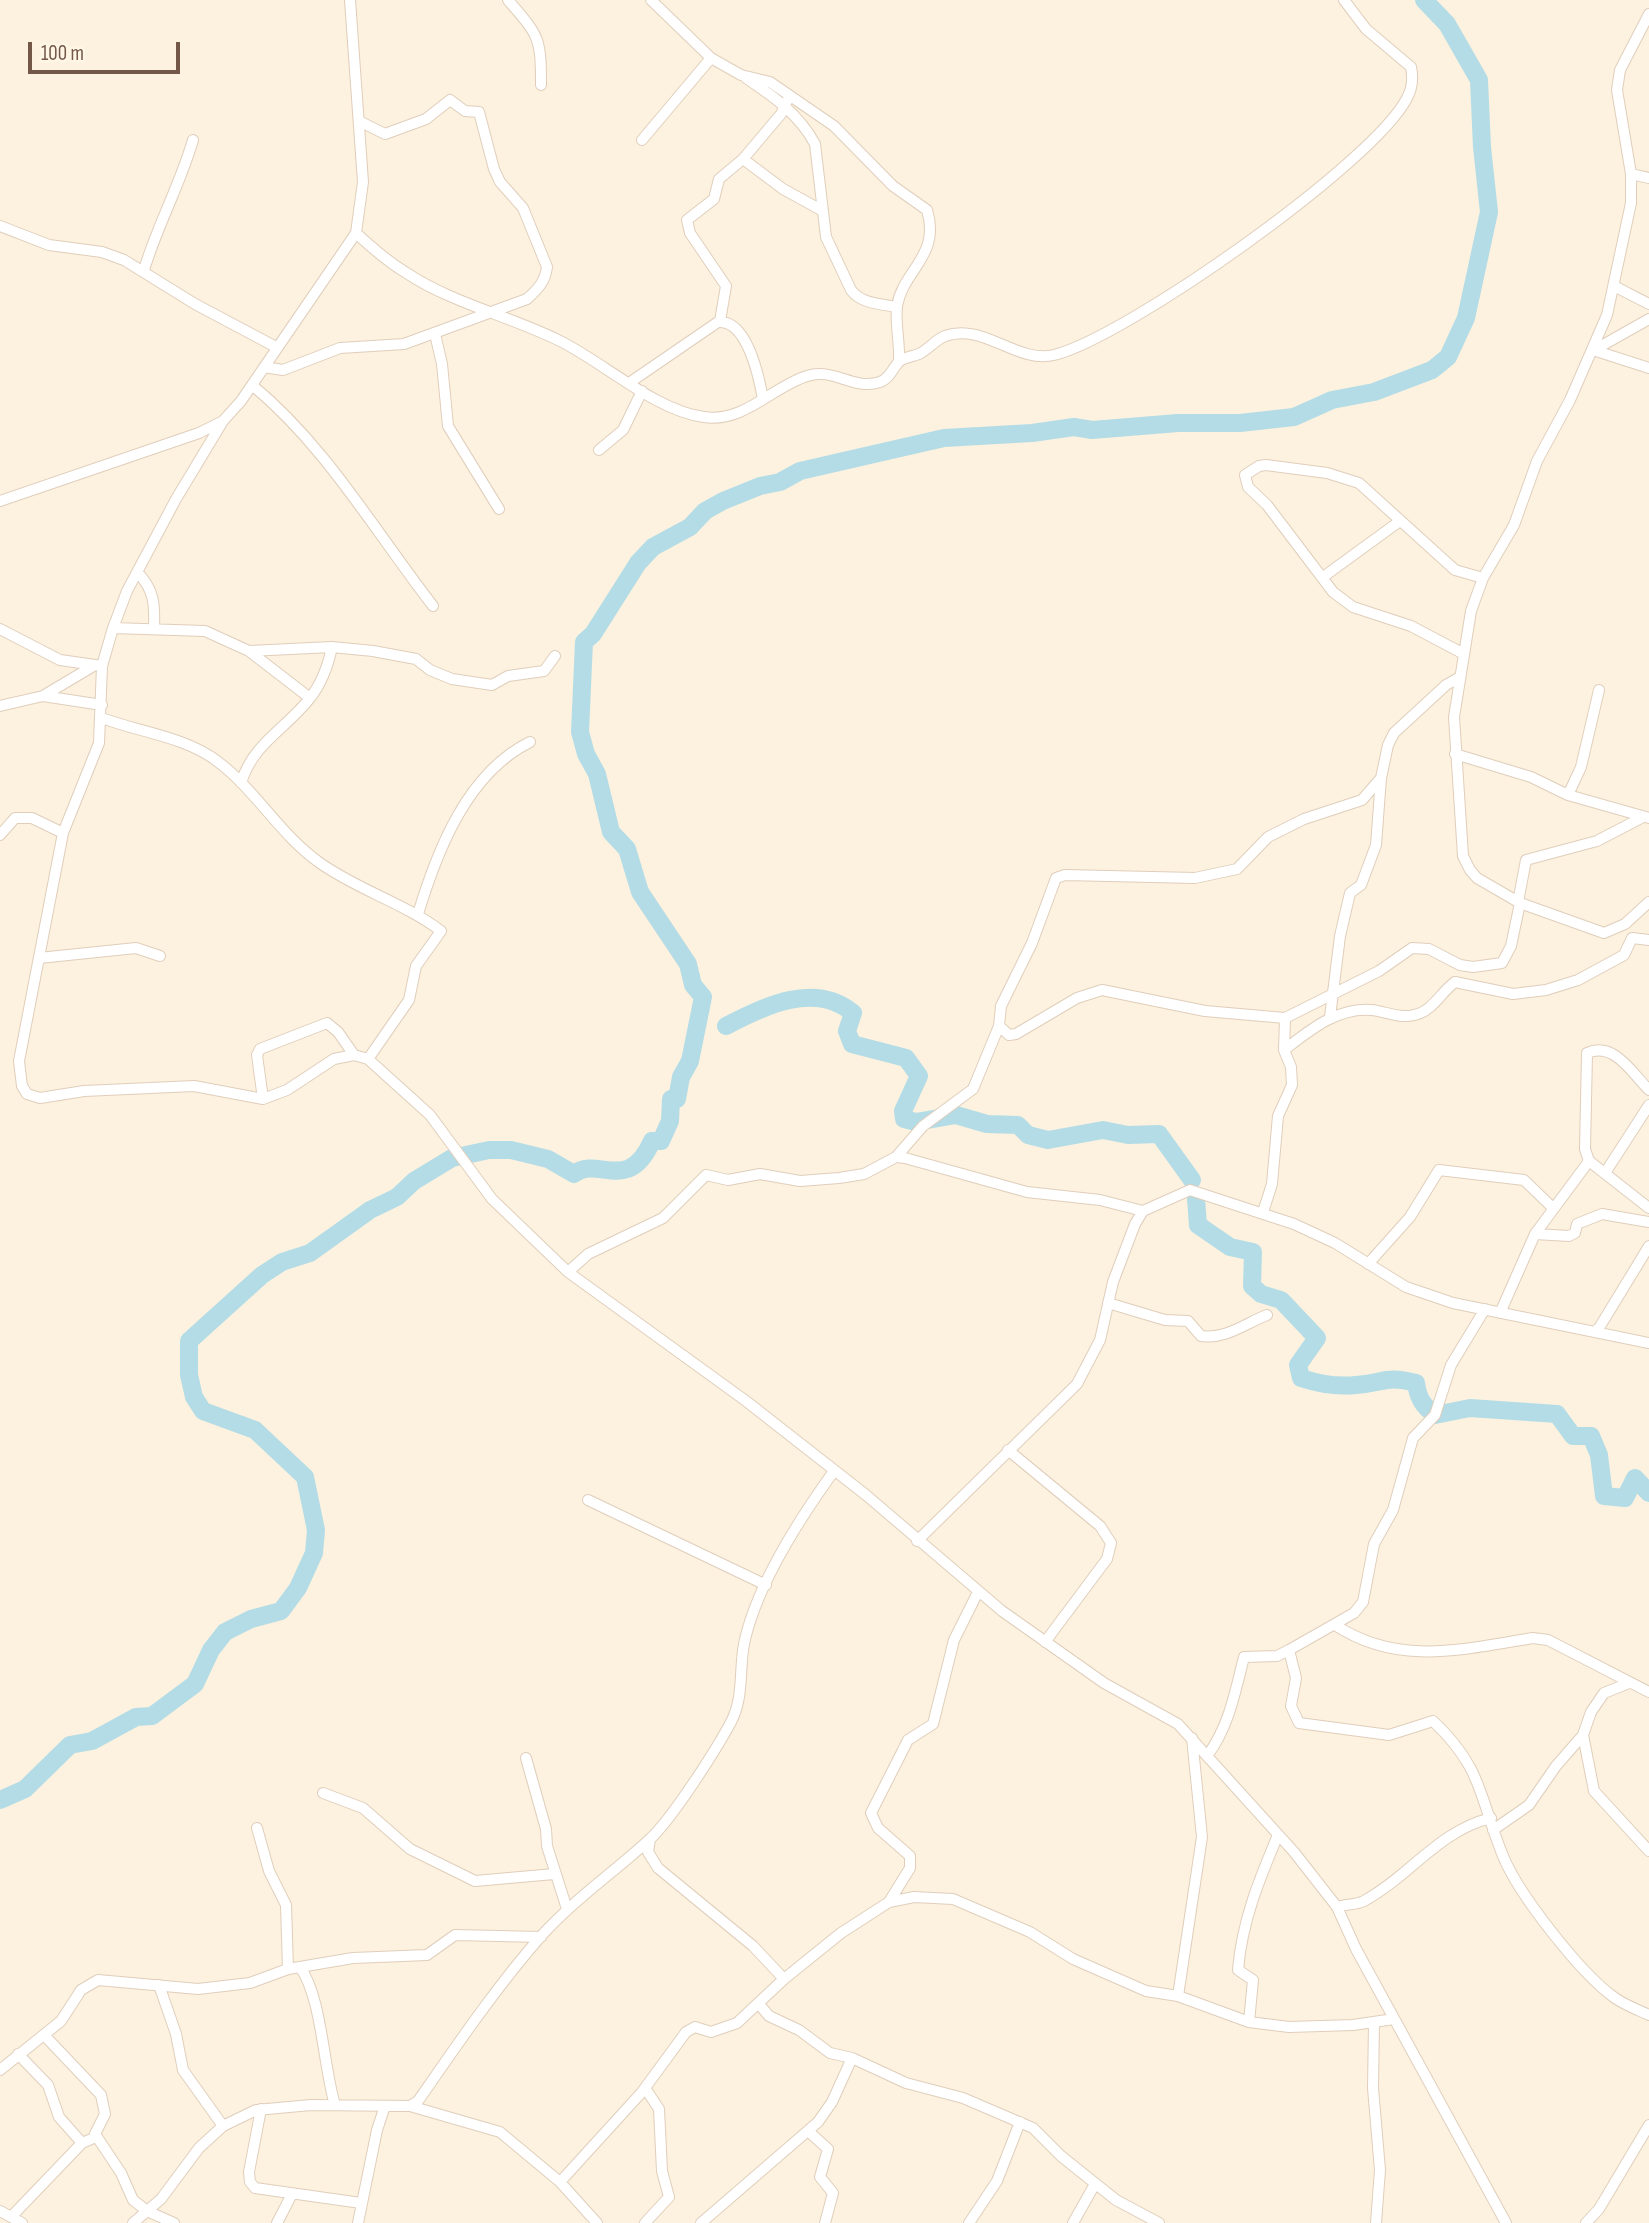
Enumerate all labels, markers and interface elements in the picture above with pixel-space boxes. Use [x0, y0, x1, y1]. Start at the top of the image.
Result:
scale bar [32, 28, 184, 72]
text: 100 m [41, 41, 84, 66]

